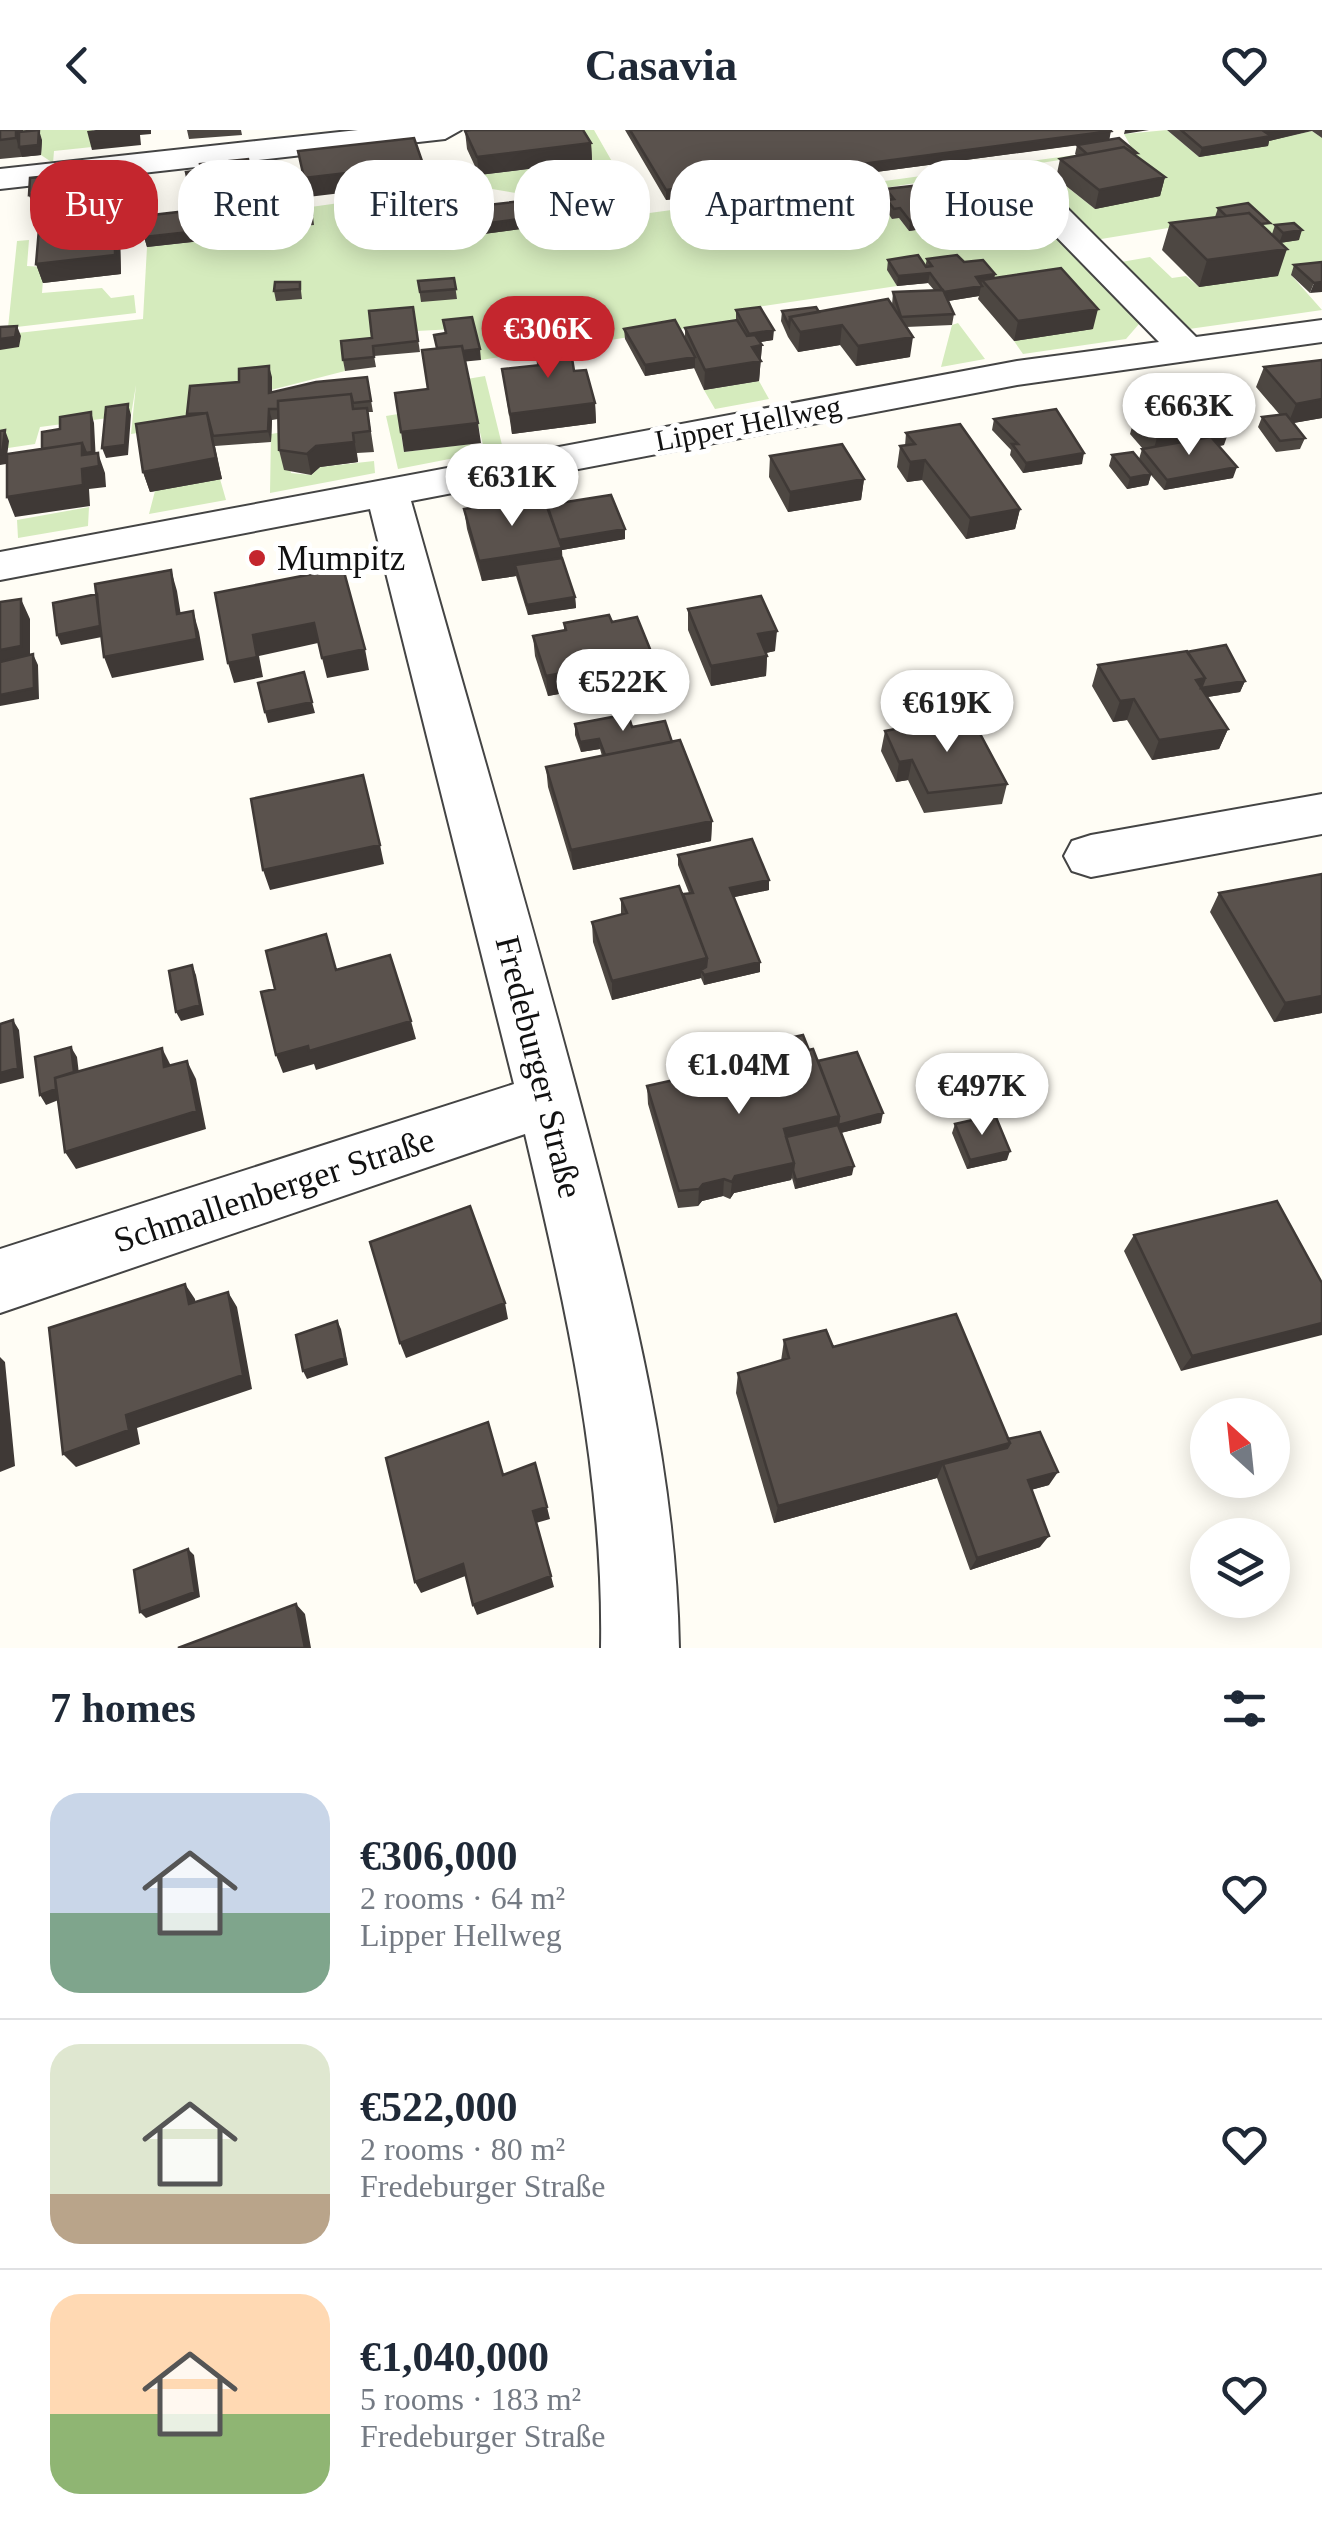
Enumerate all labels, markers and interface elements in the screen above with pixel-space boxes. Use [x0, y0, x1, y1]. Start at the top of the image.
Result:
icon: back [50, 38, 105, 93]
icon: heart [1217, 38, 1272, 93]
text: Casavia [585, 40, 737, 90]
chip: Buy [30, 160, 158, 250]
chip: Rent [178, 160, 314, 250]
chip: Filters [334, 160, 494, 250]
chip: New [514, 160, 650, 250]
chip: Apartment [670, 160, 890, 250]
chip: House [910, 160, 1069, 250]
pin: €306K [478, 296, 618, 381]
text: €306K [504, 310, 592, 346]
pin: €663K [1119, 373, 1259, 458]
text: €663K [1145, 387, 1233, 423]
street label: Lipper Hellweg [652, 389, 844, 457]
pin: €631K [442, 444, 582, 529]
text: €631K [468, 458, 556, 494]
place label: Mumpitz [277, 539, 405, 578]
marker: Mumpitz [246, 547, 268, 569]
pin: €522K [553, 649, 693, 734]
text: €522K [579, 663, 667, 699]
pin: €619K [877, 670, 1017, 755]
text: €619K [903, 684, 991, 720]
street label: Fredeburger Straße [488, 932, 590, 1202]
pin: €1.04M [658, 1032, 820, 1117]
text: €1.04M [688, 1046, 790, 1082]
pin: €497K [912, 1053, 1052, 1138]
text: €497K [938, 1067, 1026, 1103]
street label: Schmallenberger Straße [109, 1120, 439, 1260]
north arrow [1190, 1398, 1290, 1498]
map controls [1190, 1398, 1290, 1618]
button: layers [1190, 1518, 1290, 1618]
icon: filters [1217, 1681, 1272, 1736]
text: 7 homes [50, 1685, 196, 1731]
icon: home [130, 1833, 250, 1953]
text: €306,000 [360, 1833, 518, 1879]
icon: heart [1217, 1866, 1272, 1921]
text: 2 rooms · 64 m² [360, 1880, 565, 1916]
text: Lipper Hellweg [360, 1917, 562, 1953]
icon: home [130, 2084, 250, 2204]
text: €522,000 [360, 2084, 518, 2130]
icon: heart [1217, 2117, 1272, 2172]
text: 2 rooms · 80 m² [360, 2131, 565, 2167]
text: Fredeburger Straße [360, 2168, 606, 2204]
icon: home [130, 2334, 250, 2454]
text: €1,040,000 [360, 2334, 549, 2380]
icon: heart [1217, 2367, 1272, 2422]
text: 5 rooms · 183 m² [360, 2381, 581, 2417]
text: Fredeburger Straße [360, 2418, 606, 2454]

